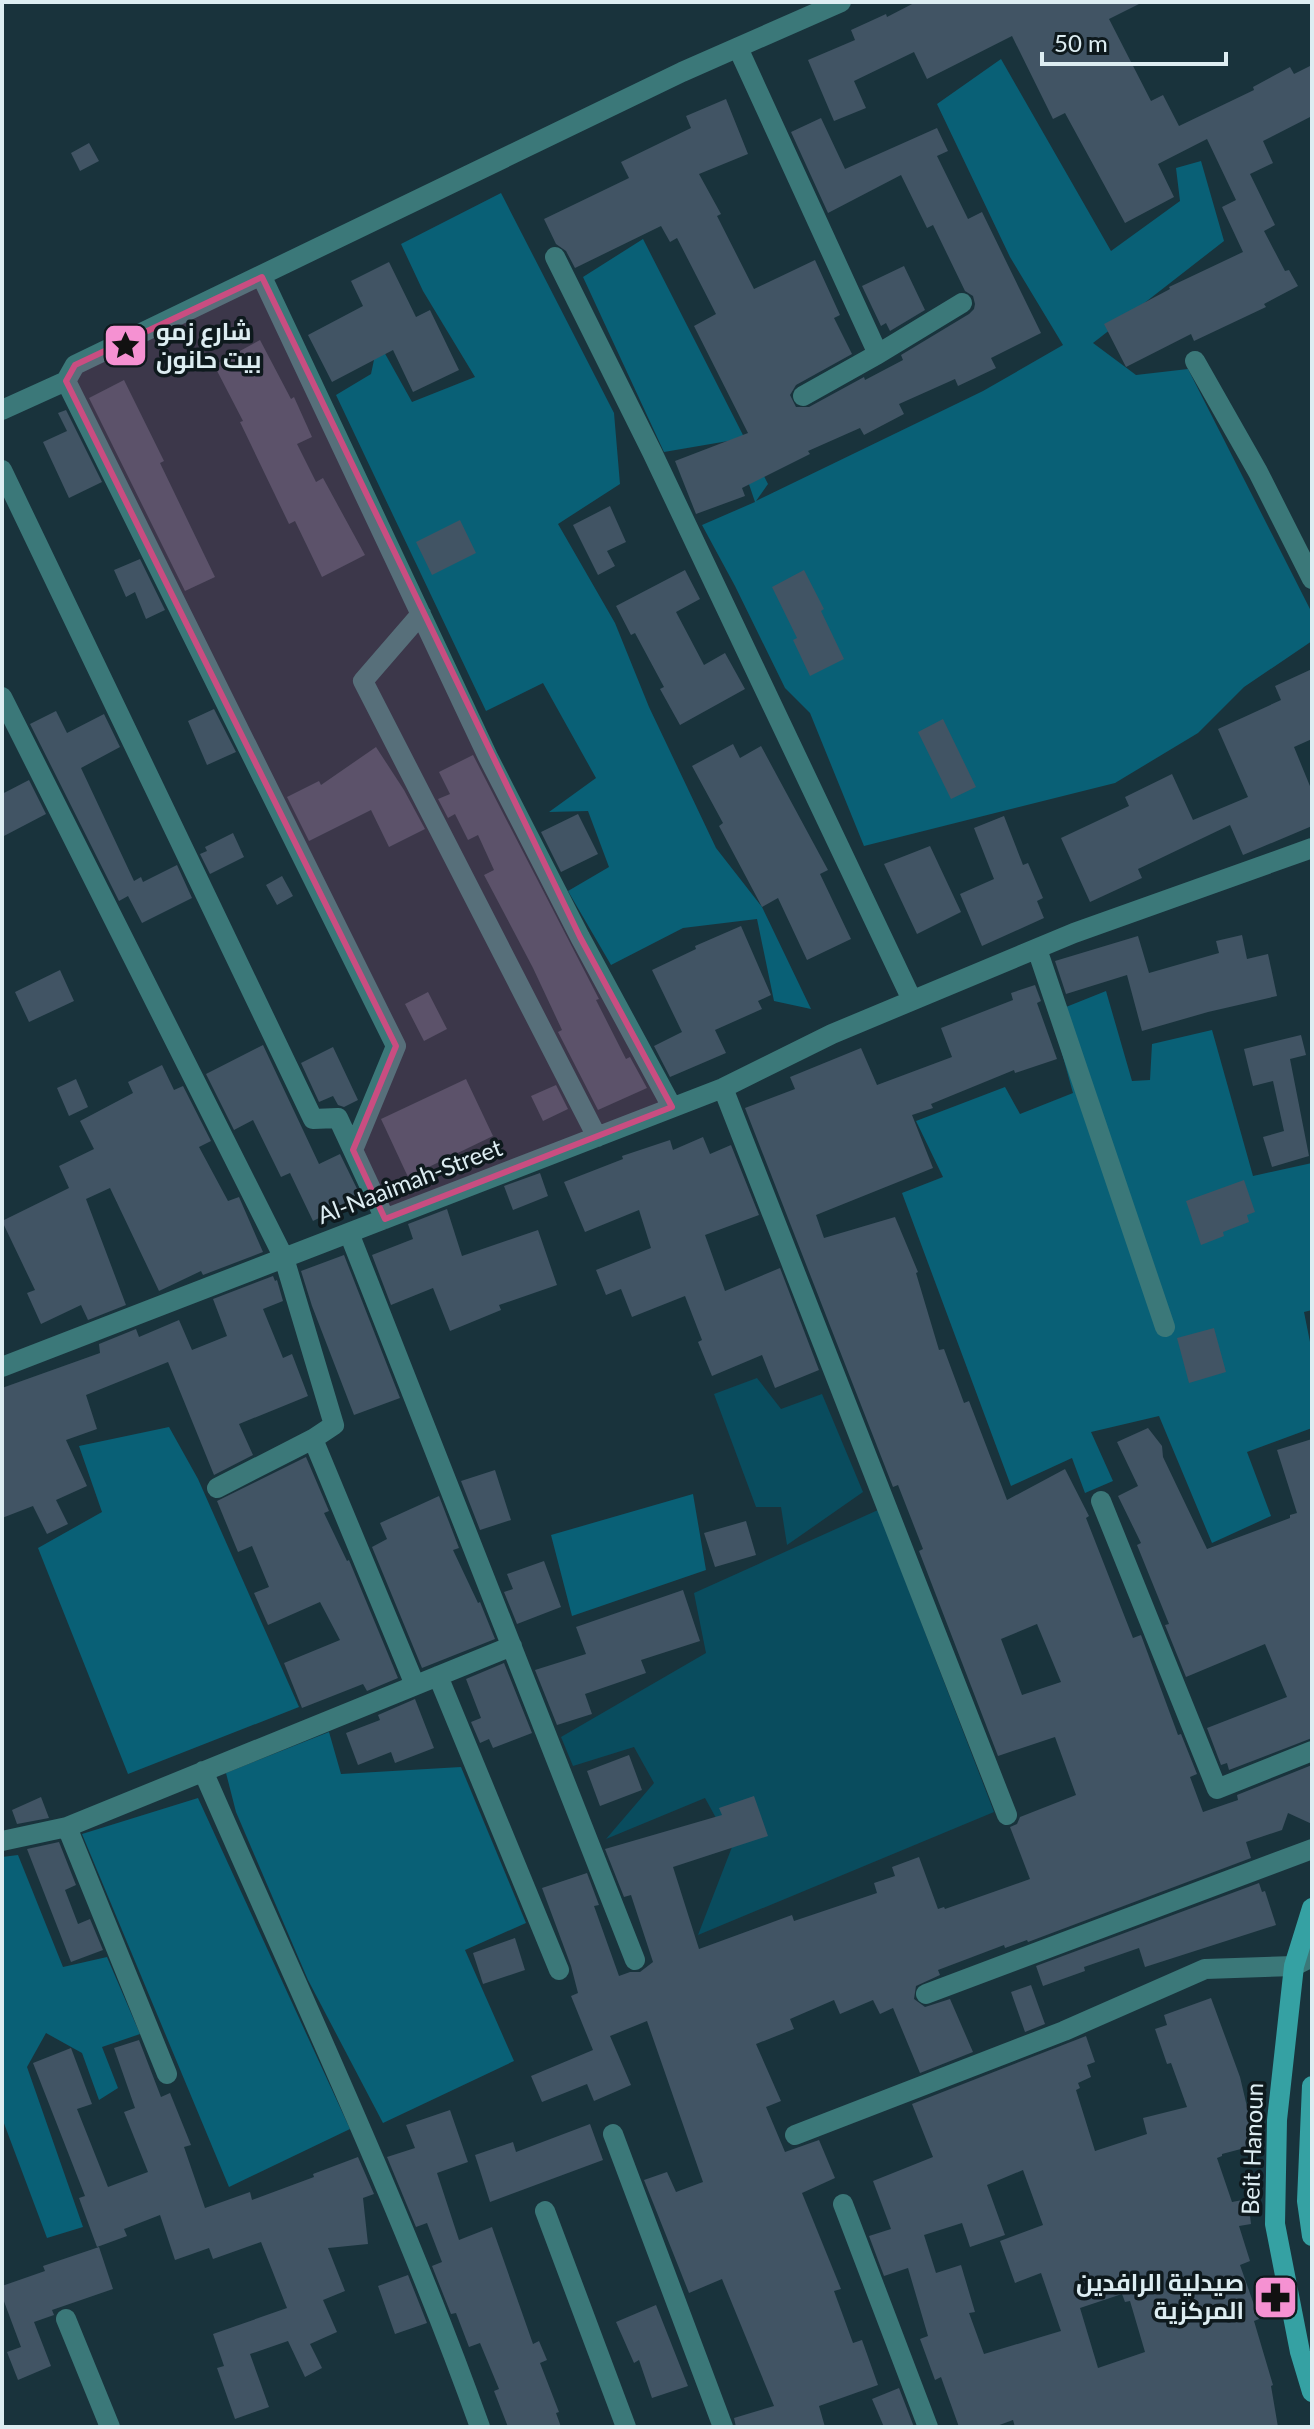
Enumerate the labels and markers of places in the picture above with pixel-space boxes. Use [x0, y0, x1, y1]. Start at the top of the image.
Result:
place label: شارع زمو بيت حانون [156, 316, 262, 374]
place icon: شارع زمو بيت حانون [101, 322, 149, 370]
place label: صيدلية الرافدين المركزية [1076, 2267, 1244, 2325]
pharmacy icon: صيدلية الرافدين المركزية [1251, 2273, 1299, 2321]

